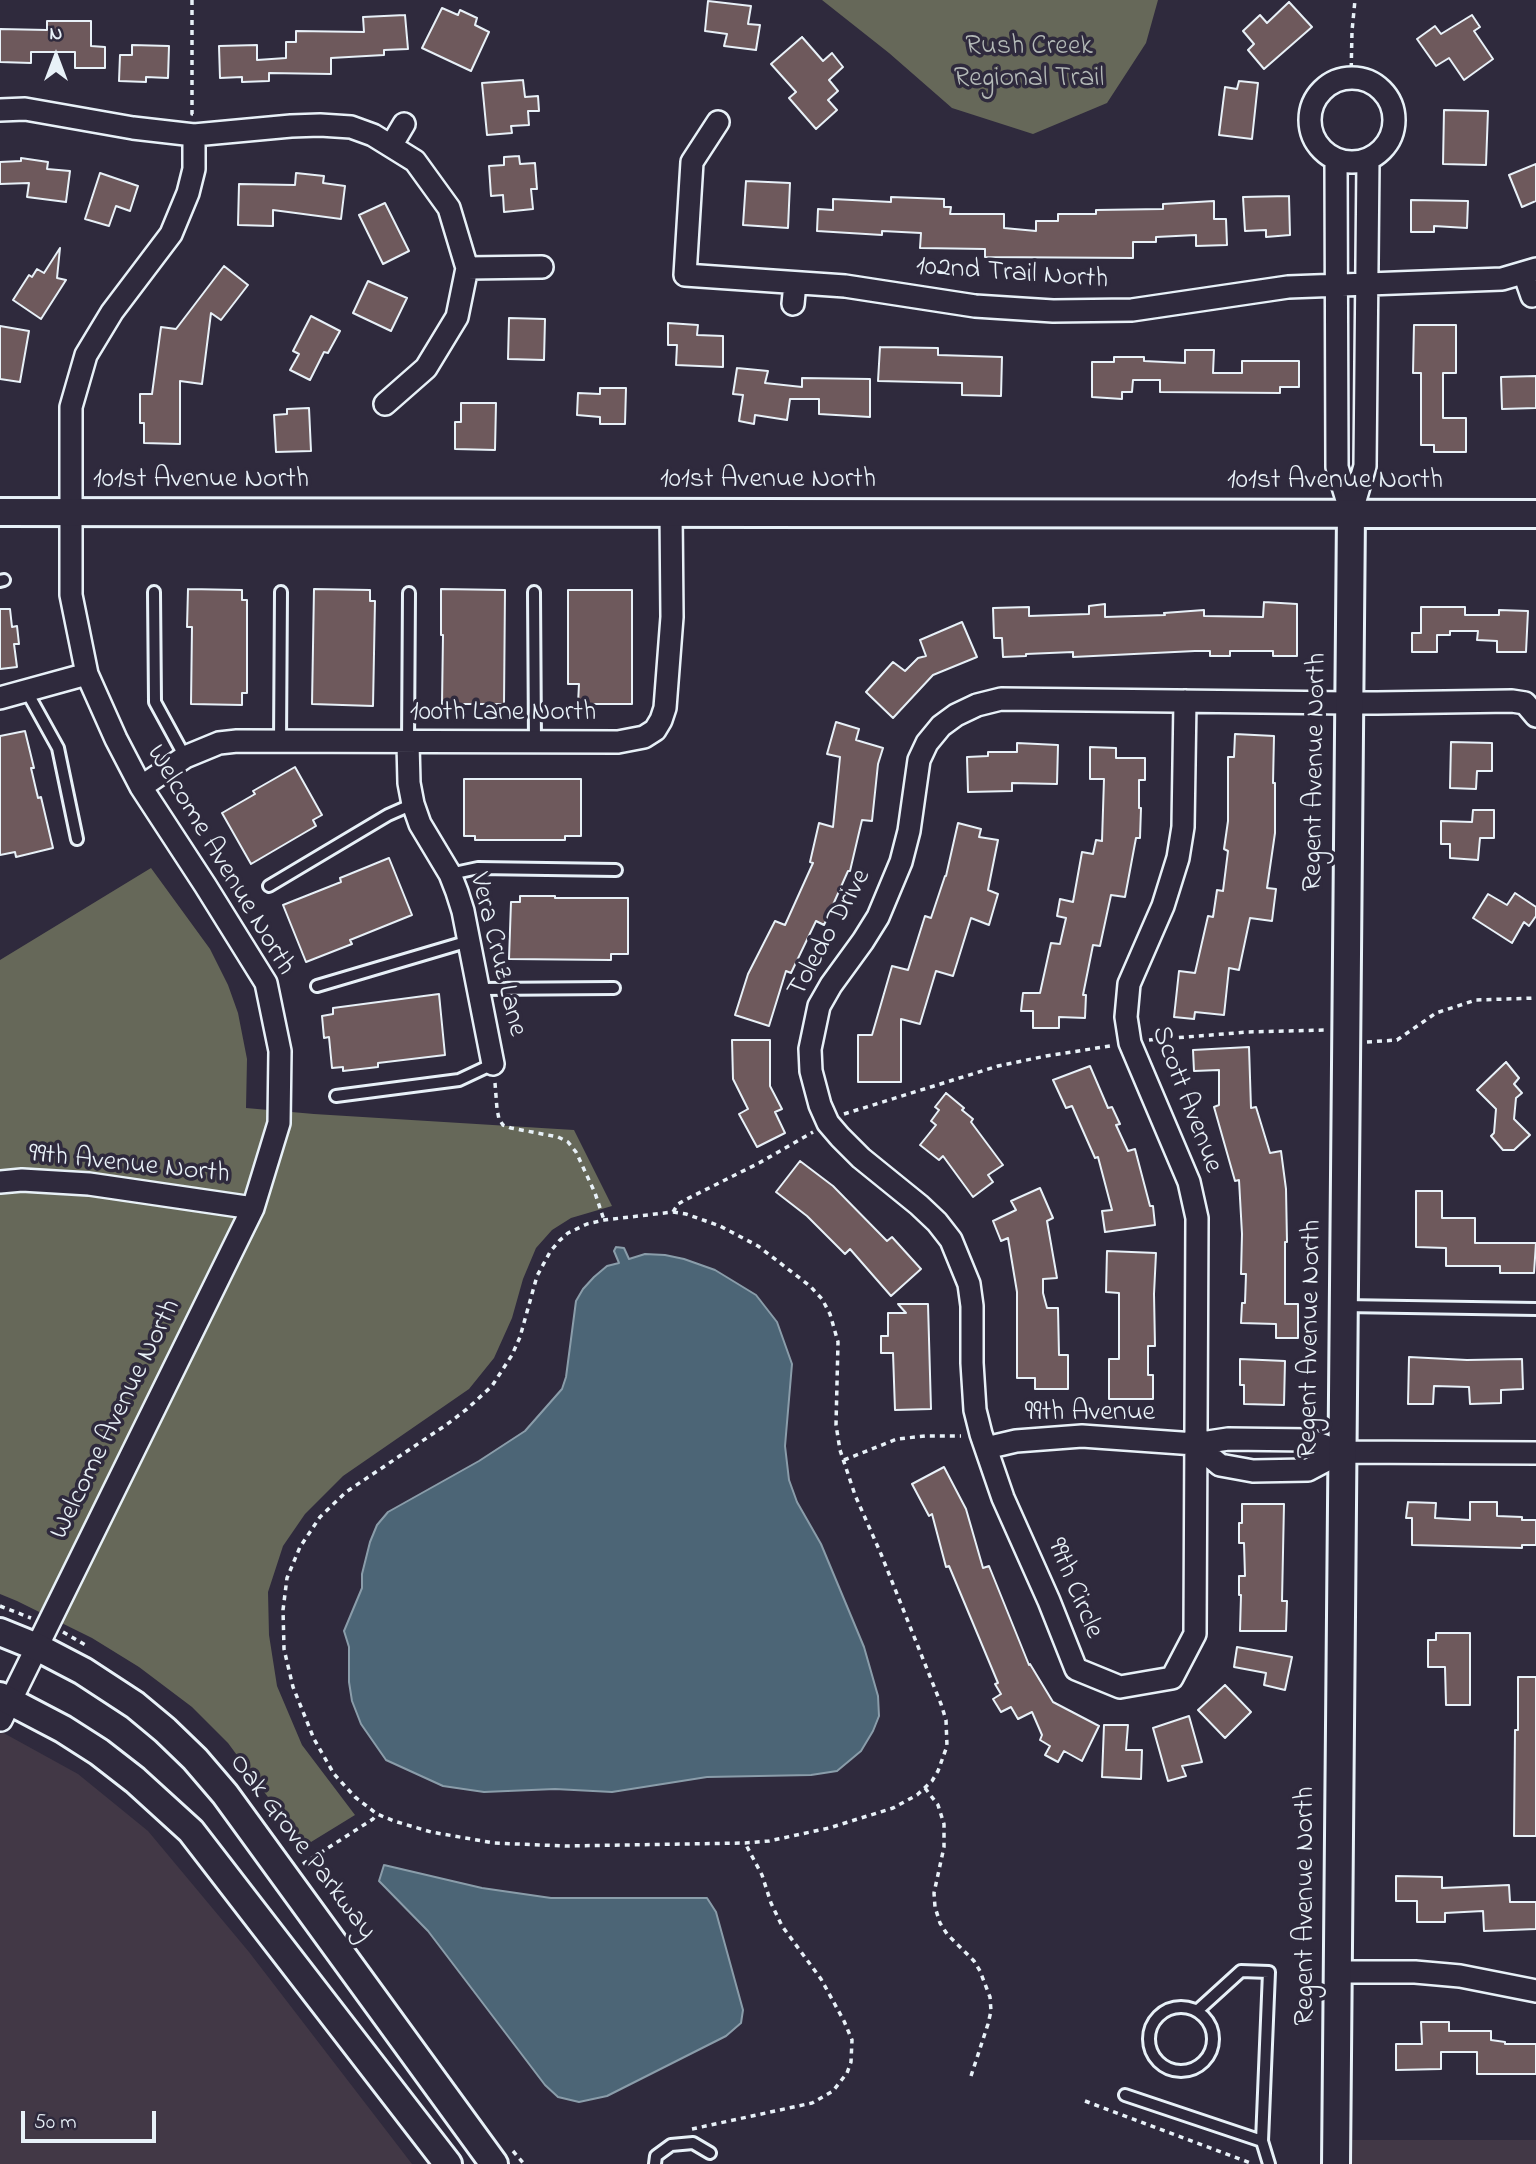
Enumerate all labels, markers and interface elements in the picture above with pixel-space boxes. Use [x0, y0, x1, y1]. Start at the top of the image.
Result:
north arrow [21, 21, 91, 91]
text: N [50, 21, 62, 48]
park label: Rush Creek Regional Trail [954, 31, 1104, 97]
street label: 102nd Trail North [915, 252, 1109, 298]
street label: 101st Avenue North [93, 464, 309, 498]
street label: 101st Avenue North [660, 464, 876, 498]
street label: 101st Avenue North [1227, 465, 1443, 499]
street label: Regent Avenue North [1298, 652, 1336, 892]
street label: 100th Lane North [410, 697, 596, 731]
street label: Welcome Avenue North [137, 740, 301, 982]
street label: Toledo Drive [782, 864, 880, 1004]
street label: Vera Cruz Lane [459, 870, 533, 1040]
street label: Scott Avenue [1142, 1022, 1228, 1178]
street label: 99th Avenue North [27, 1139, 231, 1193]
street label: Regent Avenue North [1293, 1219, 1331, 1459]
street label: Welcome Avenue North [44, 1295, 190, 1545]
street label: 99th Avenue [1025, 1397, 1155, 1431]
street label: 99th Circle [1037, 1534, 1109, 1644]
street label: Oak Grove Parkway [220, 1748, 382, 1948]
street label: Regent Avenue North [1290, 1787, 1324, 2025]
scale bar [24, 2098, 159, 2142]
text: 50 m [34, 2108, 77, 2138]

